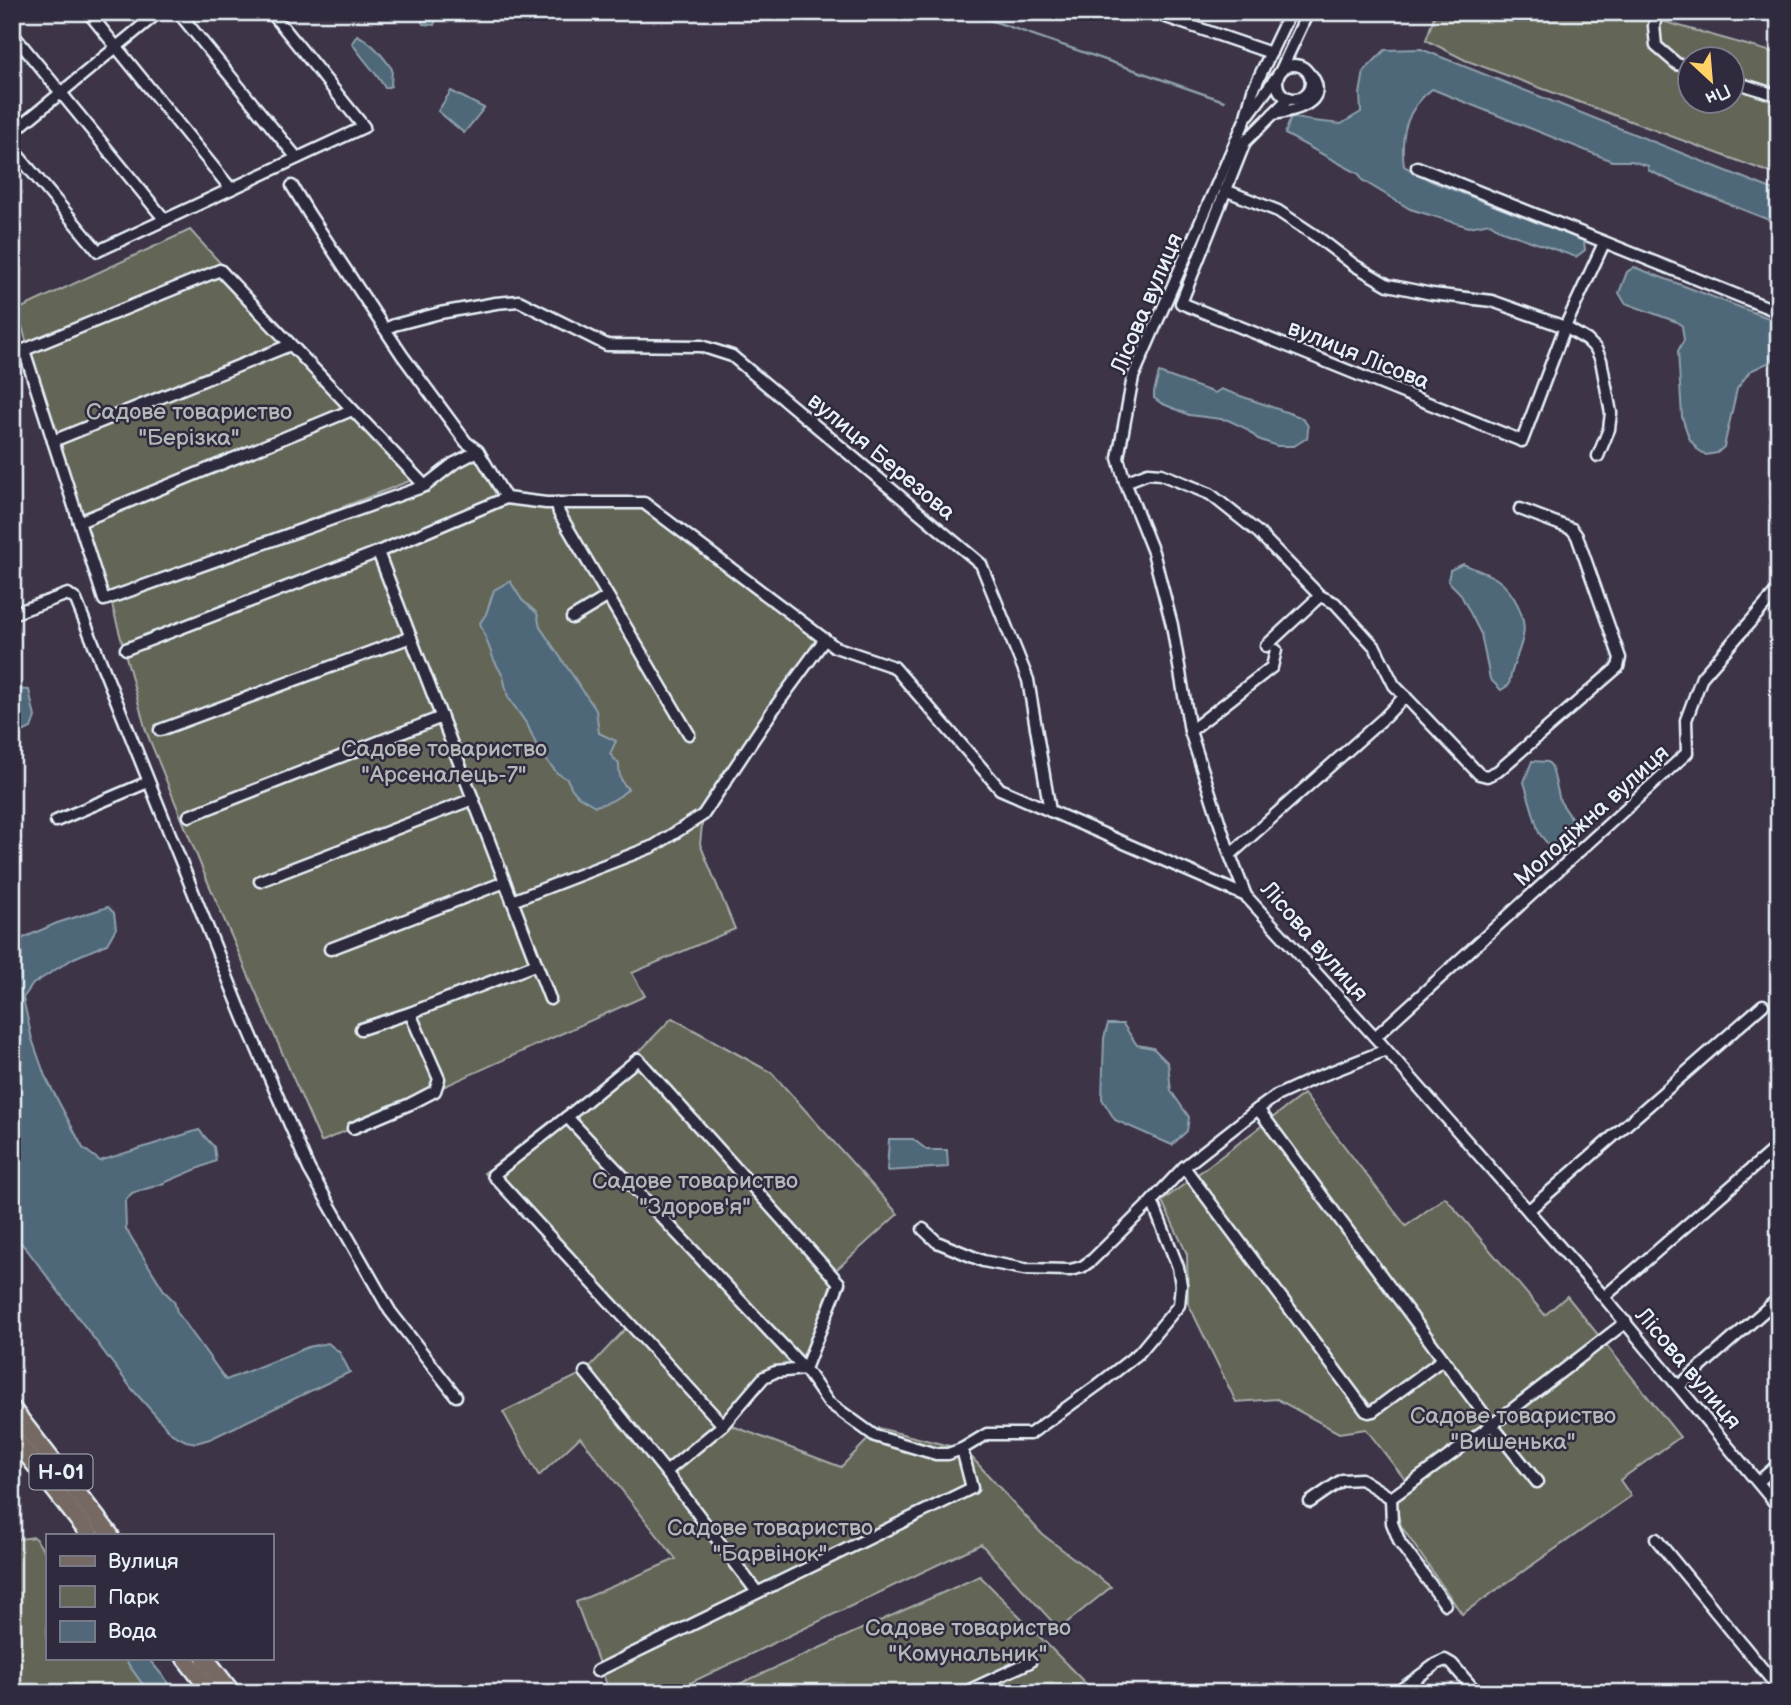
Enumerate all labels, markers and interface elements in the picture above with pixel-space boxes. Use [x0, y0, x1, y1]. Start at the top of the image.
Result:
north arrow [1676, 46, 1746, 116]
text: Пн [1701, 78, 1734, 110]
street label: Лісова вулиця [1104, 229, 1189, 379]
street label: вулиця Лісова [1284, 314, 1434, 396]
street label: вулиця Березова [802, 387, 961, 527]
park label: Садове товариство "Берізка" [86, 398, 292, 452]
park label: Садове товариство "Арсеналець-7" [341, 735, 547, 789]
street label: Молодіжна вулиця [1508, 739, 1675, 893]
street label: Лісова вулиця [1254, 875, 1374, 1008]
park label: Садове товариство "Здоров'я" [592, 1167, 798, 1221]
street label: Лісова вулиця [1629, 1301, 1747, 1435]
park label: Садове товариство "Вишенька" [1410, 1402, 1616, 1456]
road number: Н-01 [29, 1454, 92, 1490]
park label: Садове товариство "Барвінок" [667, 1514, 873, 1568]
legend [46, 1534, 273, 1660]
text: Вулиця [108, 1549, 179, 1574]
text: Парк [108, 1585, 159, 1610]
park label: Садове товариство "Комунальник" [865, 1614, 1071, 1668]
text: Вода [108, 1619, 157, 1644]

